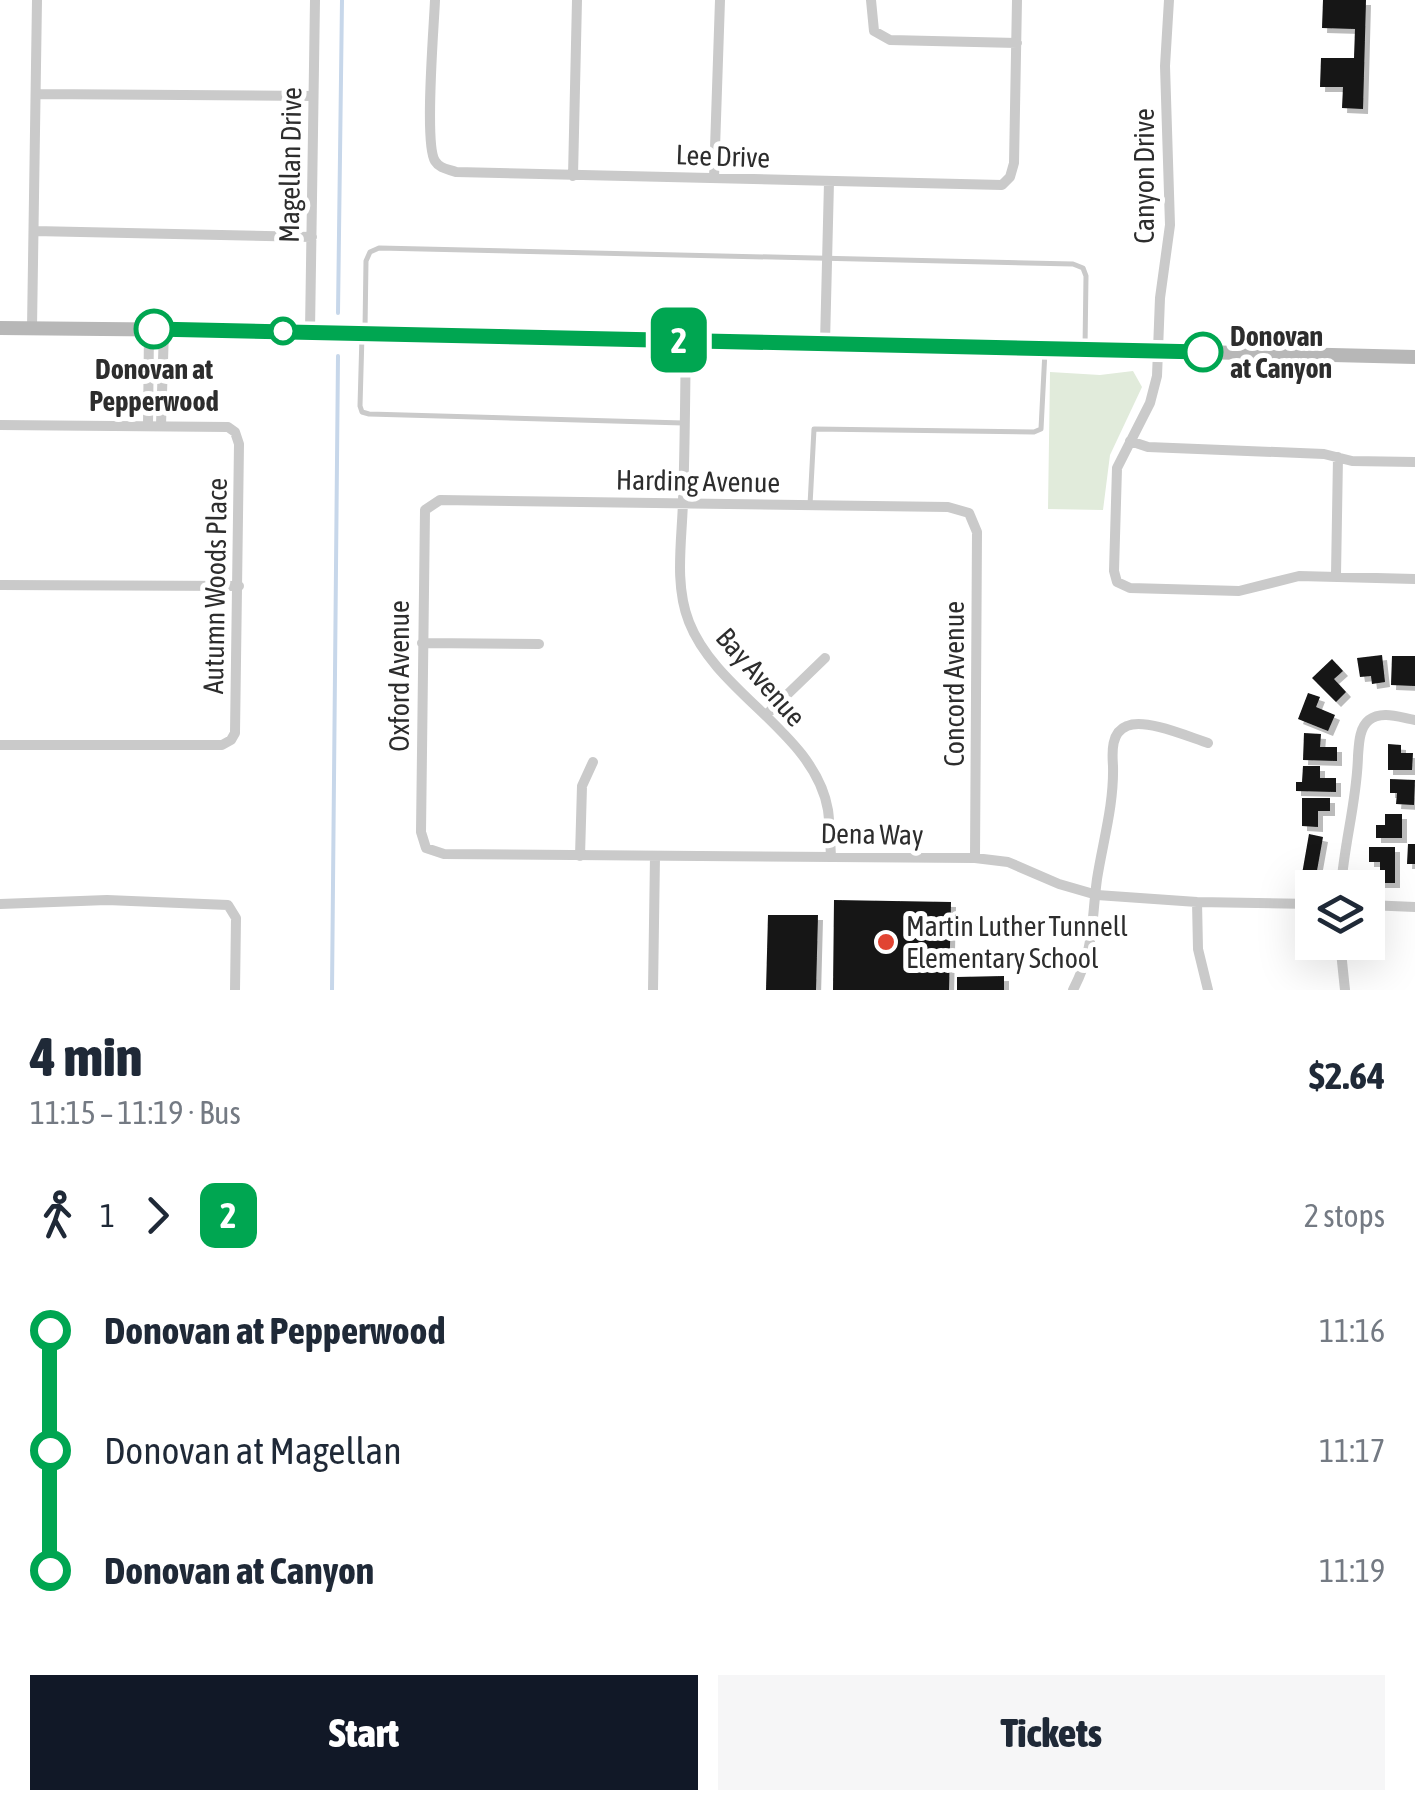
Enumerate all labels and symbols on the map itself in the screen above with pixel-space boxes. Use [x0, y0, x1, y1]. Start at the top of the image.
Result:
street label: Magellan Drive [273, 87, 307, 243]
street label: Canyon Drive [1128, 108, 1160, 244]
street label: Lee Drive [675, 138, 771, 174]
line badge: 2 [646, 308, 712, 372]
marker: Donovan at Pepperwood [135, 310, 173, 348]
unlabelled marker [270, 318, 296, 344]
place label: Donovan at Canyon [1230, 320, 1332, 384]
marker: Donovan at Canyon [1184, 333, 1222, 371]
place label: Donovan at Pepperwood [89, 353, 219, 417]
street label: Harding Avenue [616, 464, 780, 498]
street label: Autumn Woods Place [197, 478, 233, 694]
street label: Oxford Avenue [383, 600, 415, 752]
street label: Concord Avenue [938, 601, 970, 767]
street label: Bay Avenue [710, 622, 812, 732]
street label: Dena Way [820, 817, 924, 851]
place label: Martin Luther Tunnell Elementary School [906, 910, 1128, 974]
marker: Martin Luther Tunnell Elementary School [875, 931, 897, 953]

